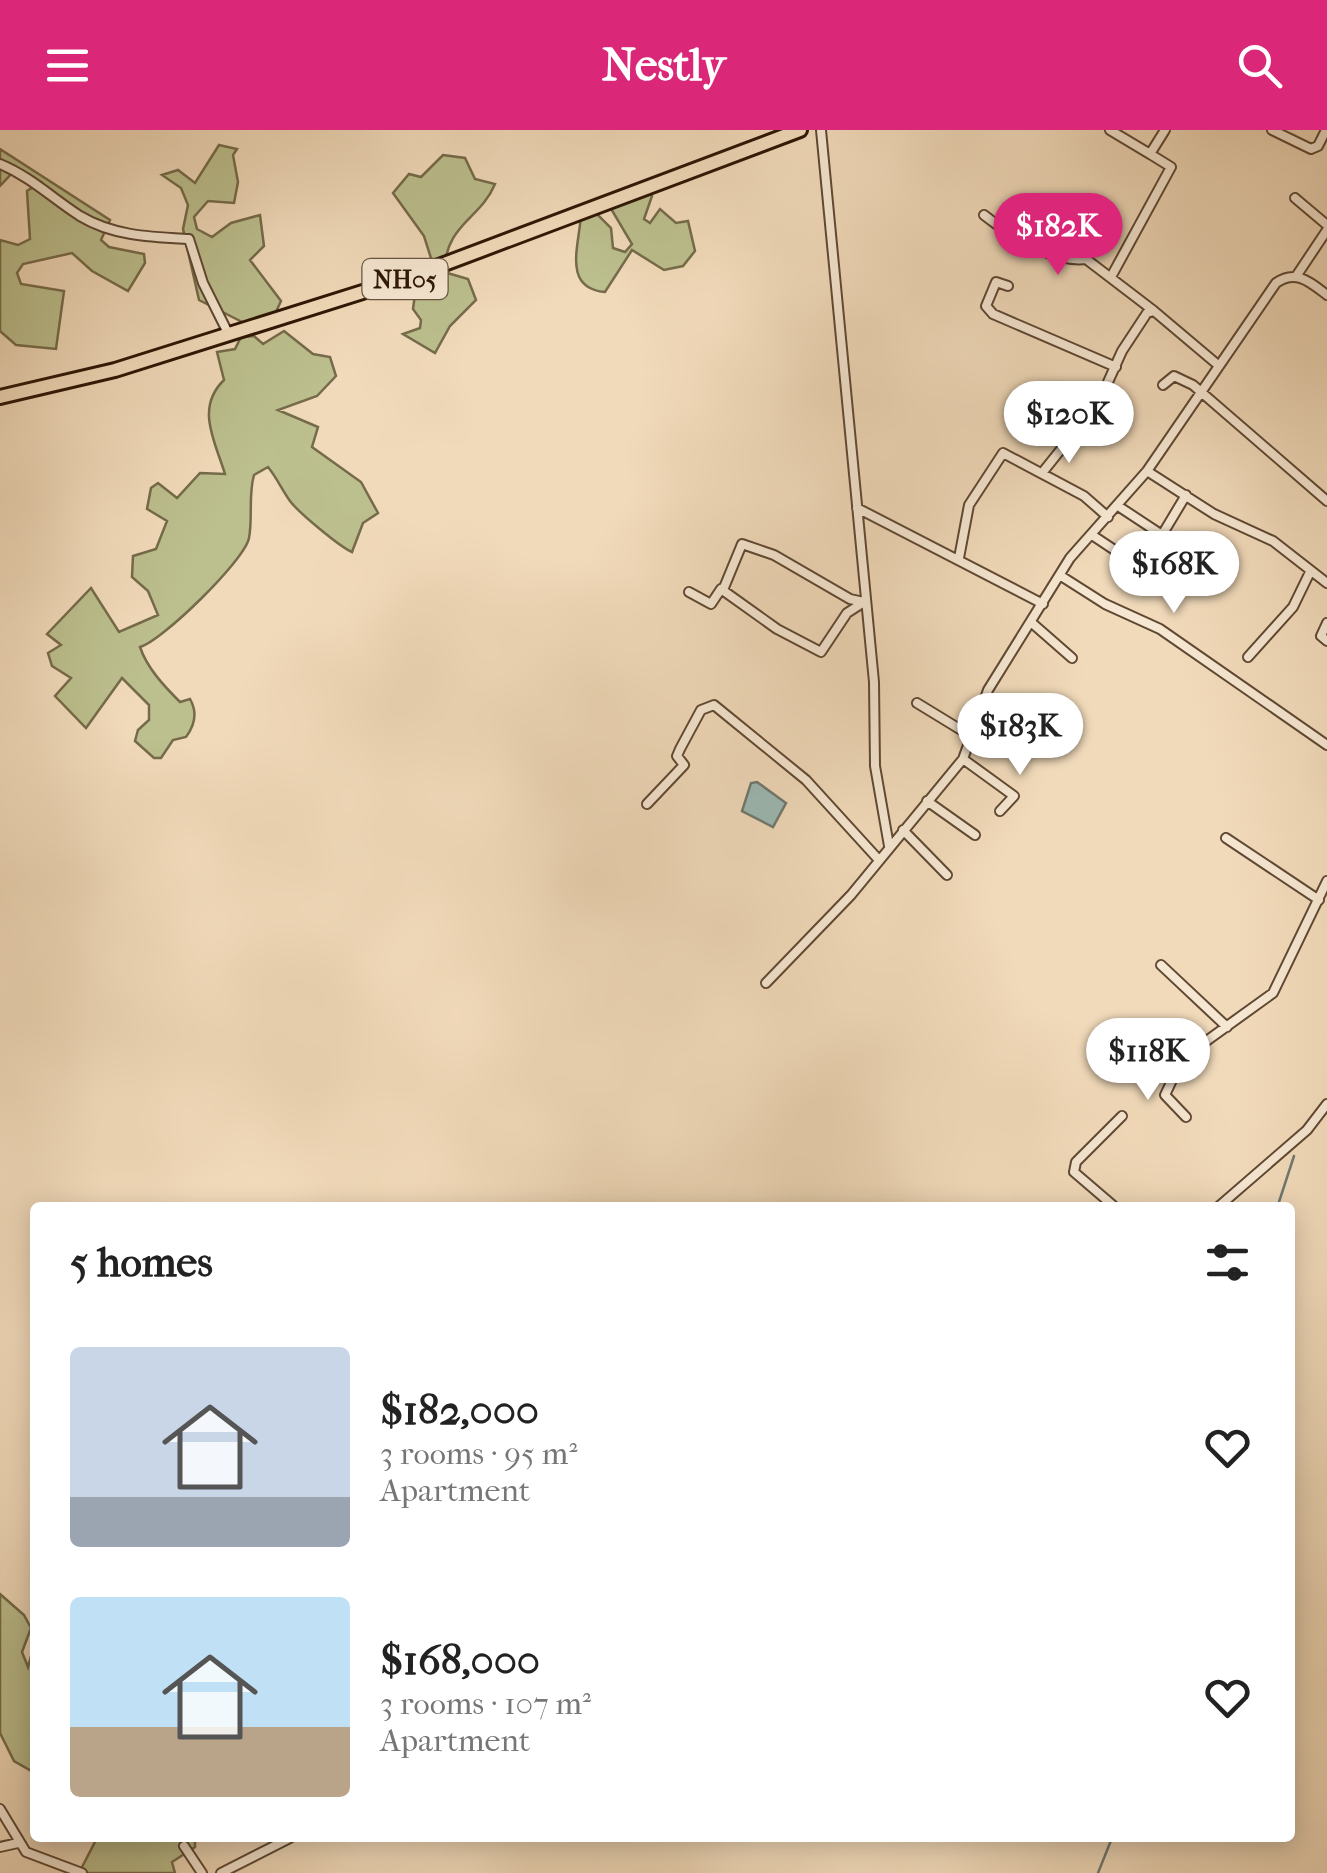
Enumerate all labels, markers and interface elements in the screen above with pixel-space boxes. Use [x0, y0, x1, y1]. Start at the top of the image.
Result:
icon: menu [40, 38, 95, 93]
icon: search [1232, 38, 1287, 93]
text: Nestly [602, 39, 725, 92]
pin: $182K [988, 193, 1128, 278]
text: $182K [1016, 207, 1100, 244]
road number: NH05 [362, 259, 448, 299]
pin: $120K [999, 381, 1139, 466]
text: $120K [1026, 395, 1112, 432]
pin: $168K [1104, 531, 1244, 616]
text: $168K [1131, 545, 1217, 582]
pin: $183K [950, 693, 1090, 778]
text: $183K [979, 707, 1061, 744]
pin: $118K [1078, 1018, 1218, 1103]
text: $118K [1108, 1032, 1188, 1069]
icon: filters [1200, 1235, 1255, 1290]
text: 5 homes [70, 1238, 213, 1287]
text: $182,000 [380, 1386, 539, 1435]
icon: home [150, 1387, 270, 1507]
icon: heart [1200, 1420, 1255, 1475]
text: 3 rooms · 95 m² [380, 1435, 577, 1472]
text: Apartment [380, 1472, 530, 1509]
text: $168,000 [380, 1636, 540, 1685]
icon: home [150, 1637, 270, 1757]
icon: heart [1200, 1670, 1255, 1725]
text: 3 rooms · 107 m² [380, 1685, 591, 1722]
text: Apartment [380, 1722, 530, 1759]

